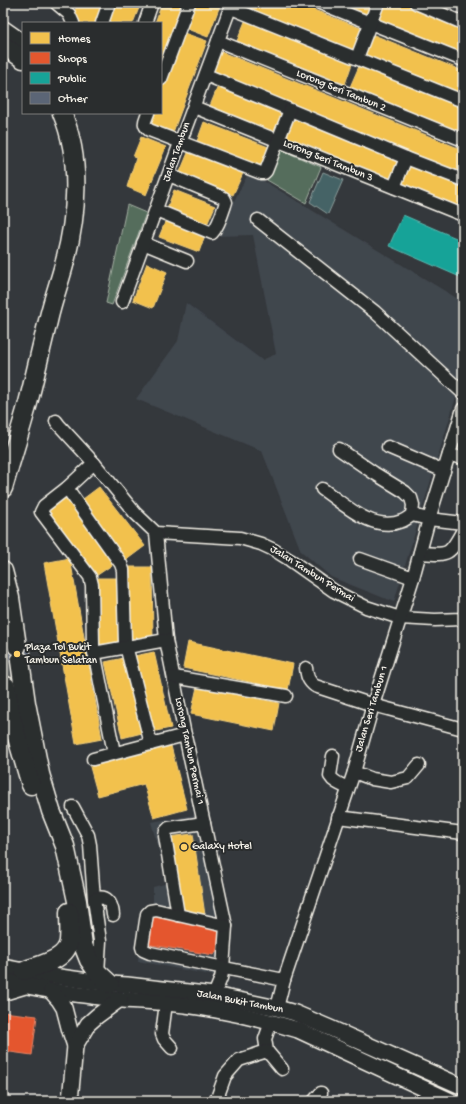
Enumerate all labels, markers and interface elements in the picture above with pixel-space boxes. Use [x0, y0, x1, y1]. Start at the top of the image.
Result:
legend [22, 22, 162, 114]
text: Homes [58, 33, 91, 47]
text: Shops [58, 53, 87, 67]
street label: Lorong Seri Tambun 2 [295, 68, 388, 115]
text: Public [57, 73, 87, 87]
text: Other [58, 93, 89, 107]
street label: Jalan Tambun [161, 120, 194, 183]
street label: Lorong Seri Tambun 3 [281, 137, 375, 185]
street label: Jalan Tambun Permai [268, 543, 356, 605]
place label: Plaza Tol Bukit Tambun Selatan [24, 642, 98, 667]
marker: Plaza Tol Bukit Tambun Selatan [12, 649, 22, 659]
street label: Jalan Seri Tambun 1 [353, 665, 391, 753]
street label: Lorong Tambun Permai 1 [172, 696, 206, 806]
place label: Galaxy Hotel [192, 841, 253, 853]
marker: Galaxy Hotel [179, 842, 189, 852]
street label: Jalan Bukit Tambun [196, 988, 285, 1016]

